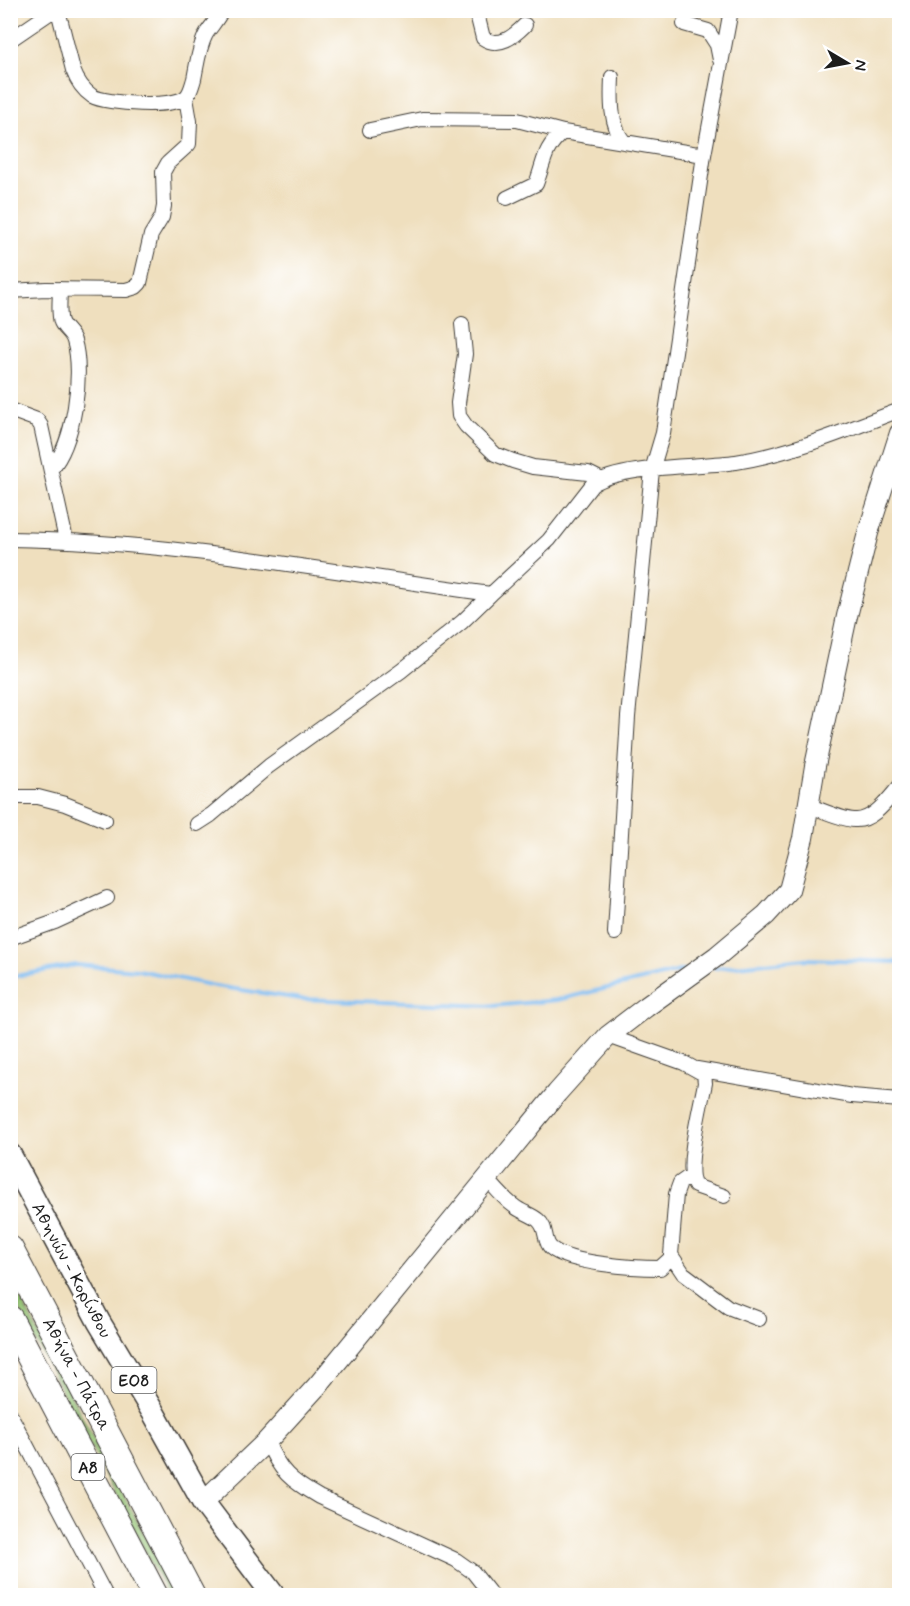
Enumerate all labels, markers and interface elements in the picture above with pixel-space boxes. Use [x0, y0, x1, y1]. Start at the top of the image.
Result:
north arrow [817, 33, 877, 93]
text: N [849, 58, 872, 72]
street label: Αθηνών - Κορίνθου [25, 1199, 117, 1342]
street label: Αθήνα - Πάτρα [36, 1314, 116, 1435]
road number: ΕΟ8 [112, 1367, 156, 1393]
road number: Α8 [72, 1454, 104, 1480]

